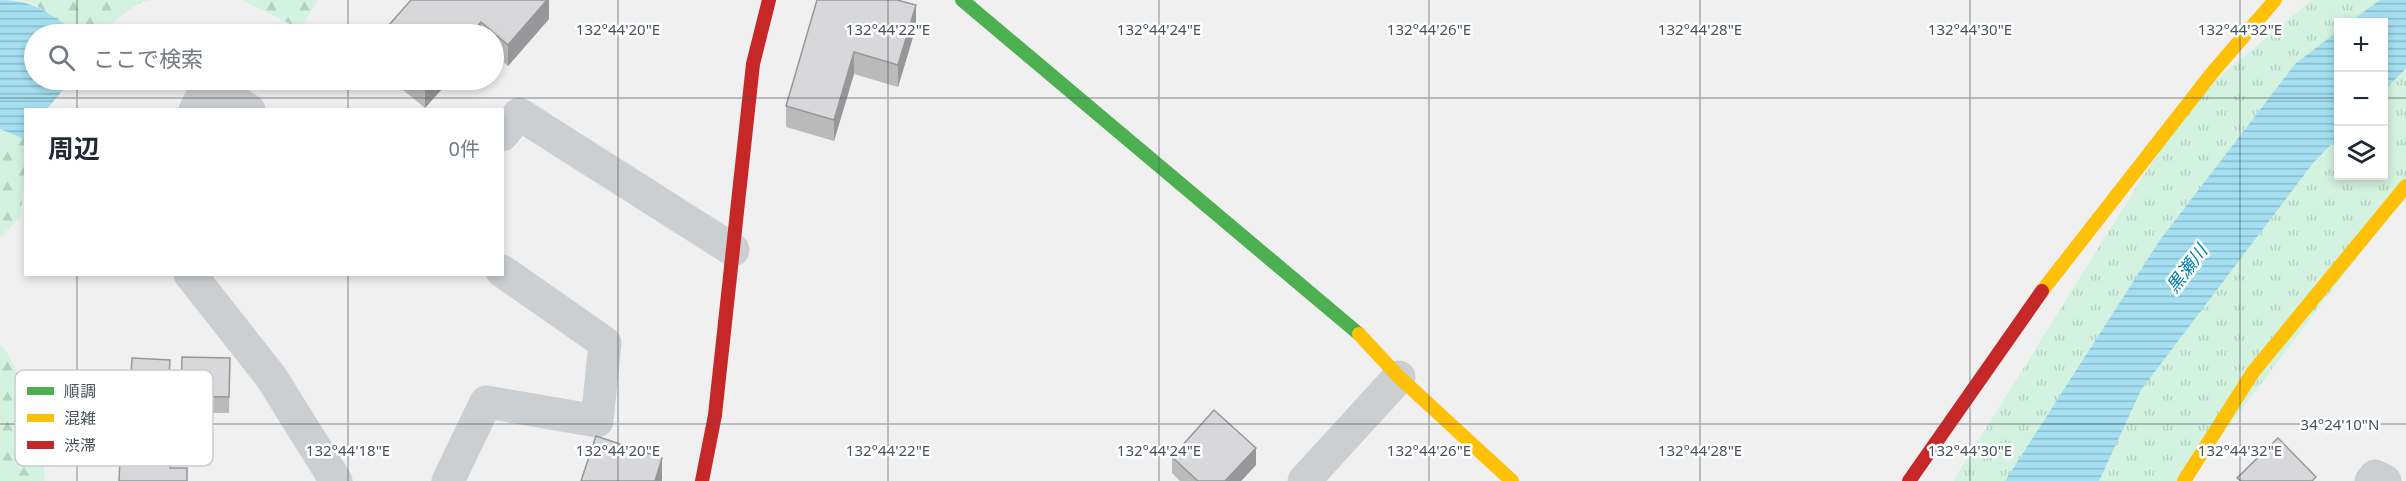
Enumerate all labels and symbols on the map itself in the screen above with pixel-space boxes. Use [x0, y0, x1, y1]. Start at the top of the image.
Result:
text: 132°44'20"E [576, 19, 660, 39]
text: 132°44'22"E [846, 19, 930, 39]
text: 132°44'24"E [1117, 19, 1201, 39]
text: 132°44'26"E [1387, 19, 1471, 39]
text: 132°44'28"E [1658, 19, 1742, 39]
text: 132°44'30"E [1928, 19, 2012, 39]
text: 132°44'32"E [2198, 19, 2282, 39]
water label: 黒瀬川 [2160, 238, 2213, 297]
legend [15, 370, 213, 466]
text: 順調 [64, 380, 96, 402]
text: 混雑 [64, 407, 96, 429]
text: 34°24'10"N [2301, 414, 2379, 434]
text: 渋滞 [64, 434, 96, 456]
text: 132°44'18"E [306, 440, 390, 460]
text: 132°44'20"E [576, 440, 660, 460]
text: 132°44'22"E [846, 440, 930, 460]
text: 132°44'24"E [1117, 440, 1201, 460]
text: 132°44'26"E [1387, 440, 1471, 460]
text: 132°44'28"E [1658, 440, 1742, 460]
text: 132°44'30"E [1928, 440, 2012, 460]
text: 132°44'32"E [2198, 440, 2282, 460]

